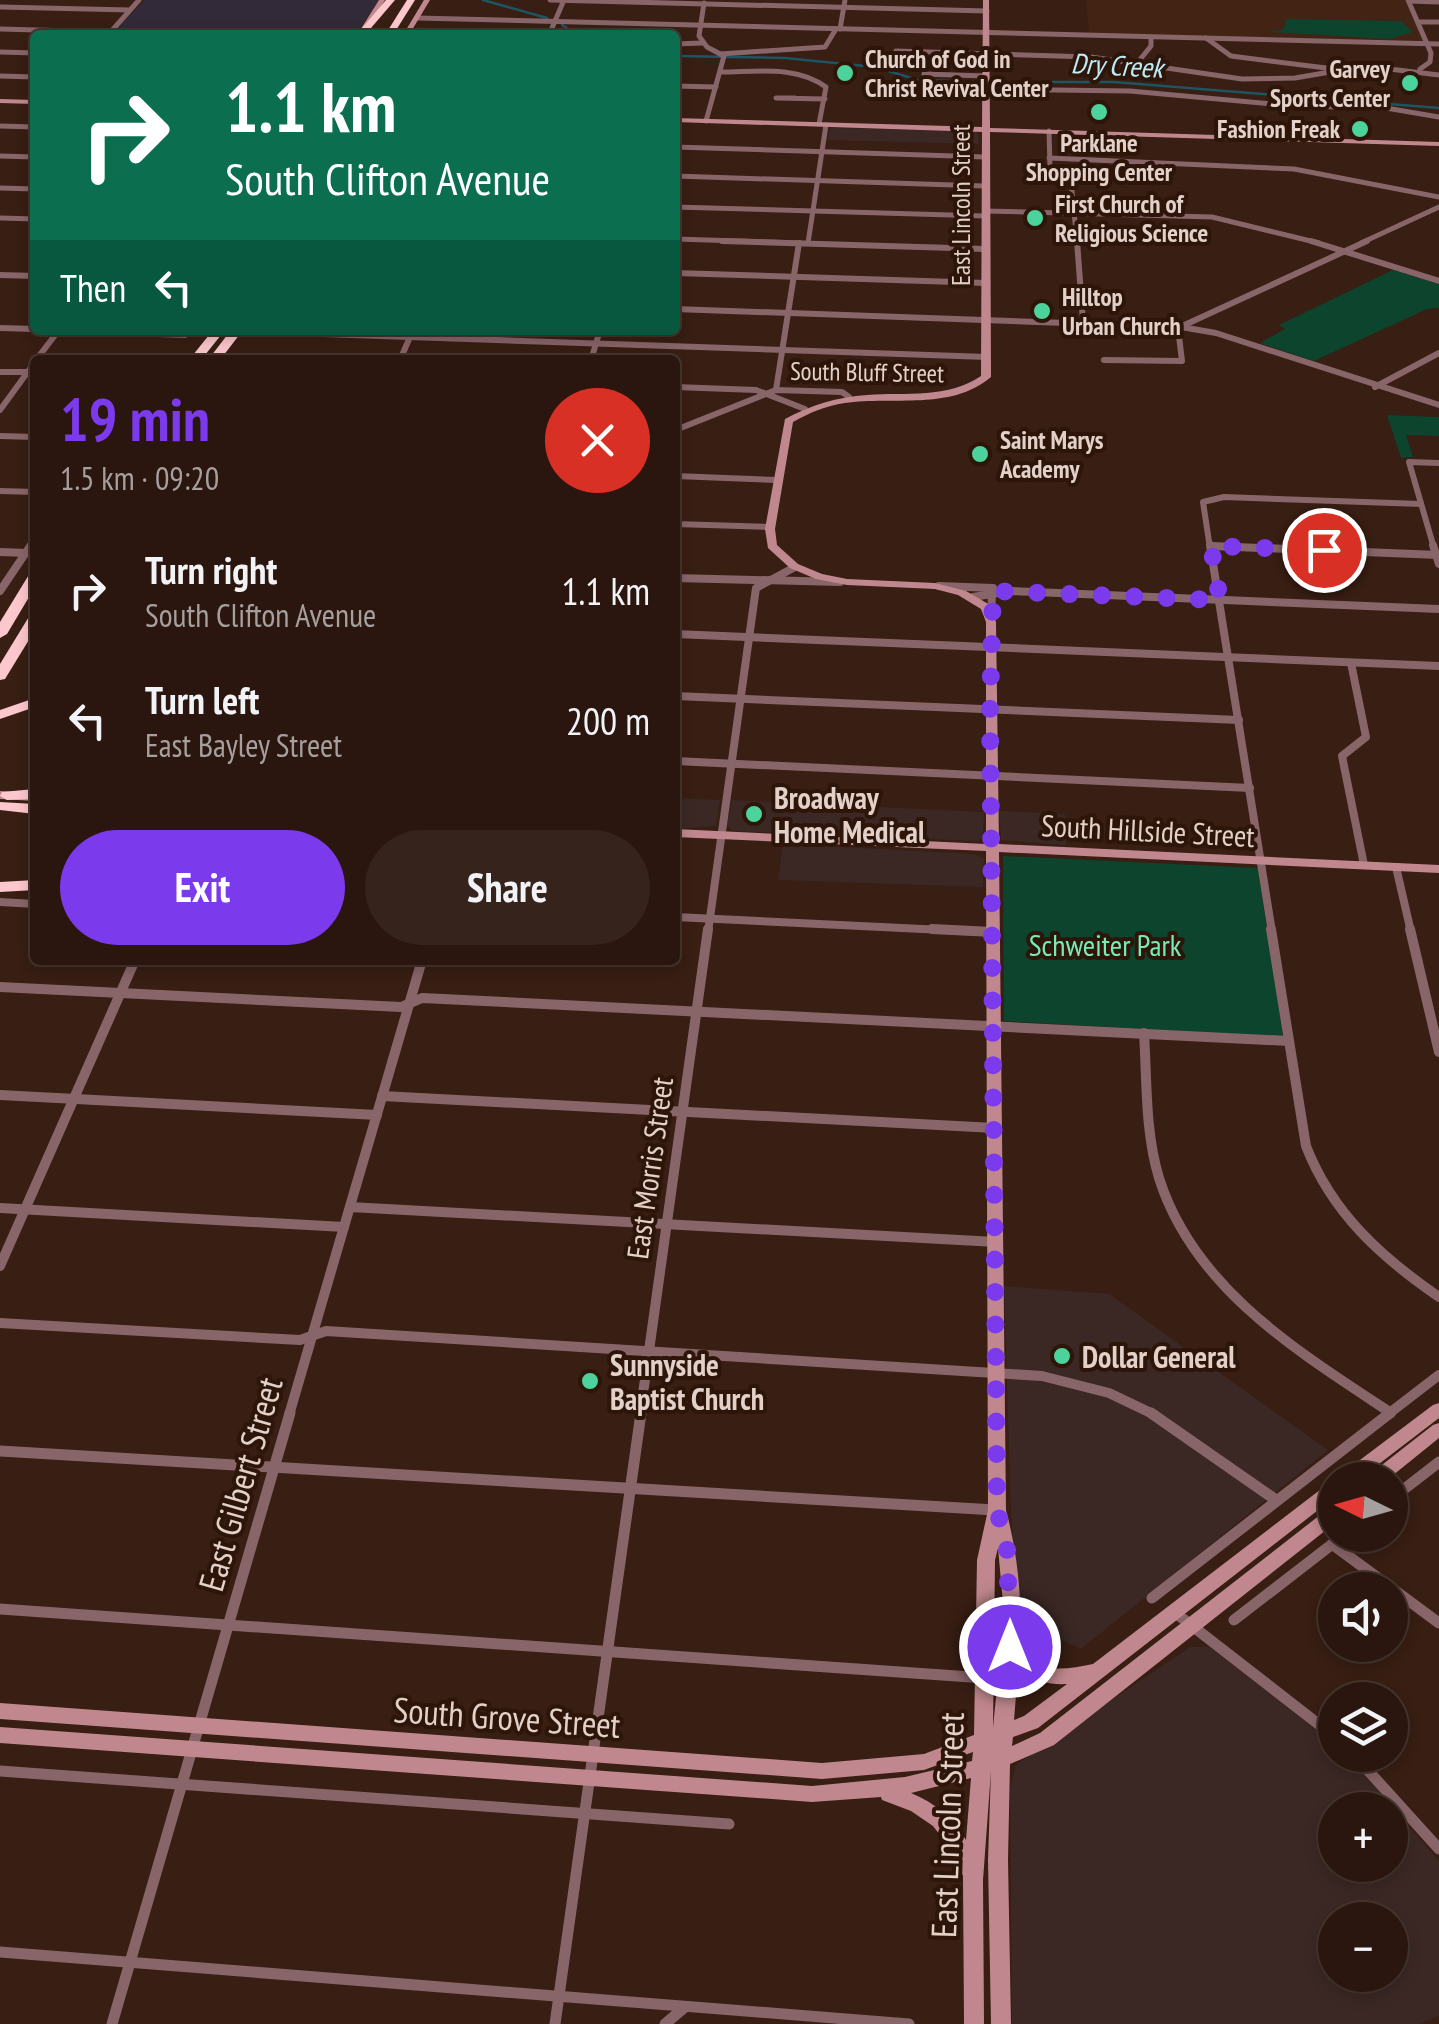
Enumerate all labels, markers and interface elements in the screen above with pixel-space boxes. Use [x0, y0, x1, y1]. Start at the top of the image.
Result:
place label: Church of God in Christ Revival Center [865, 43, 1049, 104]
water label: Dry Creek [1070, 44, 1167, 86]
place label: Garvey Sports Center [1270, 53, 1391, 114]
text: 1.1 km [225, 61, 396, 151]
marker: Church of God in Christ Revival Center [834, 62, 856, 84]
icon: right [60, 70, 190, 200]
marker: Garvey Sports Center [1399, 72, 1421, 94]
marker: Parklane Shopping Center [1088, 101, 1110, 123]
place label: Fashion Freak [1217, 113, 1341, 145]
marker: Fashion Freak [1349, 118, 1371, 140]
street label: East Lincoln Street [945, 124, 977, 286]
place label: Parklane Shopping Center [1026, 127, 1173, 188]
text: South Clifton Avenue [225, 149, 550, 207]
place label: First Church of Religious Science [1055, 188, 1208, 249]
marker: First Church of Religious Science [1024, 207, 1046, 229]
icon: left [146, 260, 201, 315]
text: Then [60, 263, 126, 312]
place label: Hilltop Urban Church [1062, 281, 1181, 342]
marker: Hilltop Urban Church [1031, 300, 1053, 322]
street label: South Bluff Street [790, 355, 944, 389]
text: 19 min [60, 380, 210, 458]
button: close [545, 388, 650, 493]
place label: Saint Marys Academy [999, 424, 1104, 485]
marker: Saint Marys Academy [969, 443, 991, 465]
text: 1.5 km · 09:20 [60, 457, 219, 499]
pin [1282, 508, 1367, 593]
icon: arrive [1297, 523, 1352, 578]
text: Turn right [145, 545, 277, 594]
icon: right [60, 563, 115, 618]
text: 1.1 km [561, 566, 650, 615]
text: South Clifton Avenue [145, 594, 376, 636]
text: Turn left [145, 675, 259, 724]
icon: left [60, 693, 115, 748]
text: 200 m [566, 696, 650, 745]
text: East Bayley Street [145, 724, 342, 766]
place label: Broadway Home Medical [774, 778, 926, 851]
marker: Broadway Home Medical [743, 803, 765, 825]
street label: South Hillside Street [1040, 805, 1256, 855]
button: Exit [60, 830, 345, 945]
button: Share [365, 830, 650, 945]
park label: Schweiter Park [1029, 925, 1182, 964]
street label: East Morris Street [617, 1074, 681, 1261]
place label: Dollar General [1082, 1337, 1236, 1376]
place label: Sunnyside Baptist Church [610, 1345, 764, 1418]
marker: Dollar General [1051, 1345, 1073, 1367]
marker: Sunnyside Baptist Church [579, 1370, 601, 1392]
street label: East Gilbert Street [188, 1371, 293, 1596]
north arrow [1318, 1462, 1408, 1552]
map controls [1318, 1462, 1408, 1992]
button: sound [1318, 1572, 1408, 1662]
position arrow [958, 1595, 1062, 1699]
button: layers [1318, 1682, 1408, 1772]
street label: South Grove Street [392, 1686, 622, 1748]
street label: East Lincoln Street [920, 1711, 974, 1939]
button: + [1318, 1792, 1408, 1882]
button: − [1318, 1902, 1408, 1992]

